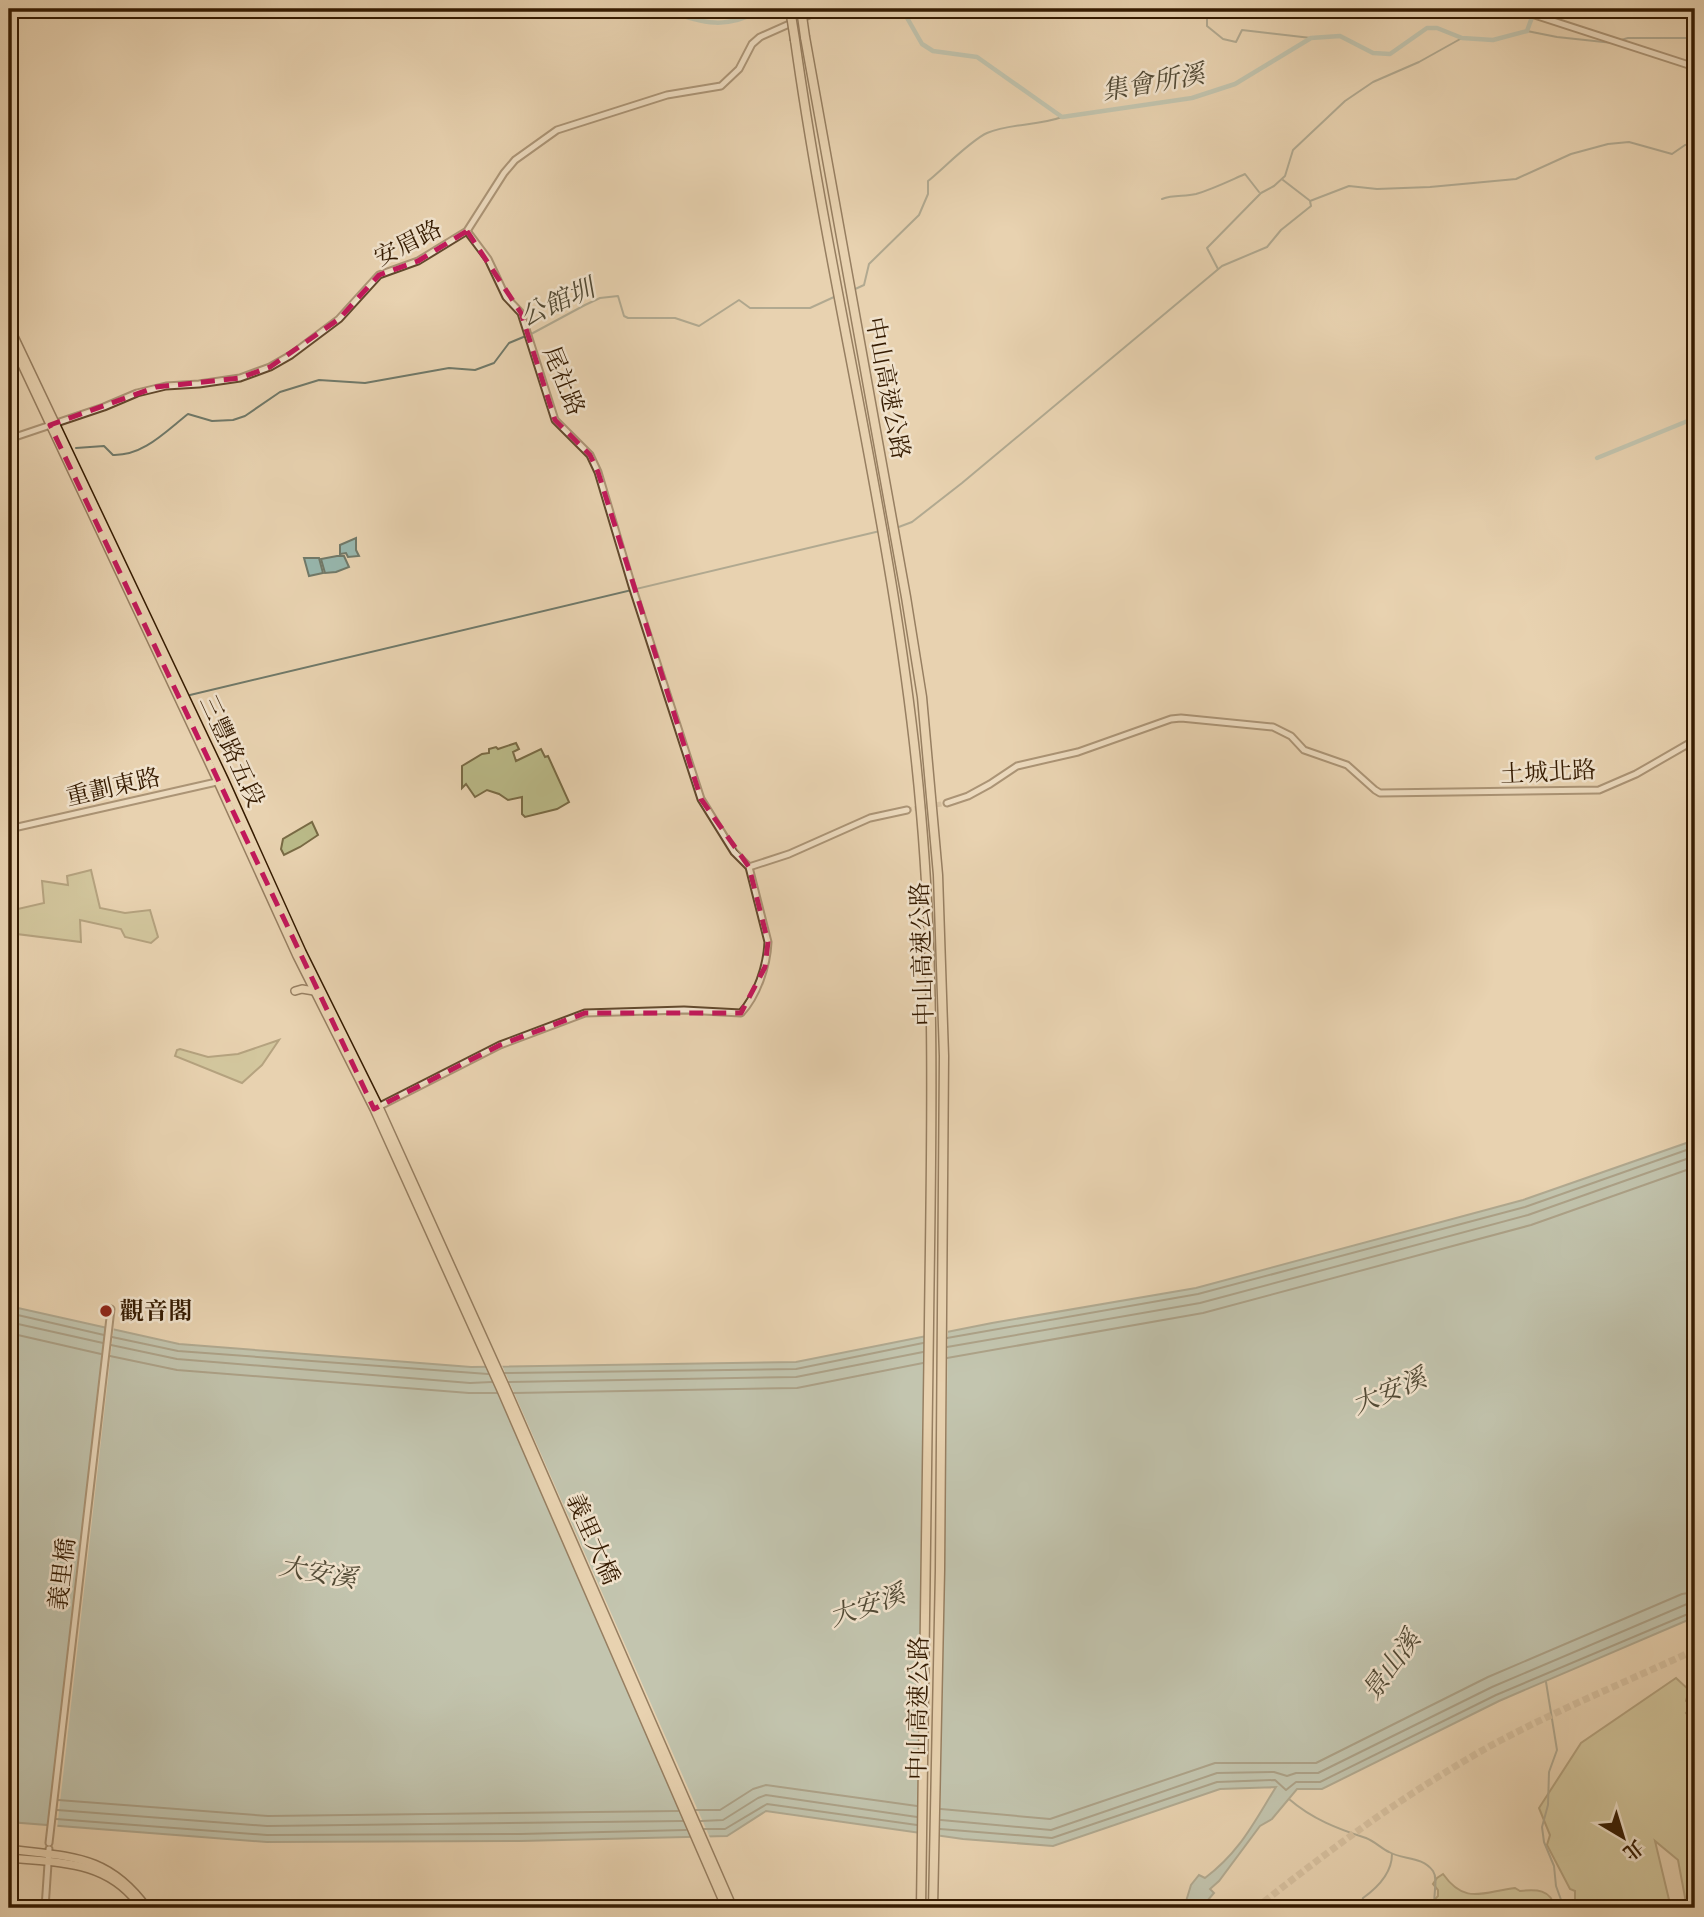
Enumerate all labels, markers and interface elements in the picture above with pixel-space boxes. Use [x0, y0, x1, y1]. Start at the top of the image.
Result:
water label: 集會所溪 [1099, 57, 1211, 111]
street label: 安眉路 [369, 213, 449, 276]
water label: 公館圳 [515, 270, 604, 336]
street label: 中山高速公路 [856, 314, 916, 462]
street label: 尾社路 [533, 342, 591, 421]
street label: 三豐路五段 [189, 690, 271, 813]
street label: 土城北路 [1499, 755, 1597, 793]
street label: 重劃東路 [63, 762, 164, 816]
street label: 中山高速公路 [904, 881, 944, 1026]
place label: 觀音閣 [120, 1296, 192, 1330]
marker: 觀音閣 [98, 1303, 114, 1319]
water label: 大安溪 [1347, 1360, 1435, 1425]
street label: 義里大橋 [556, 1489, 626, 1591]
street label: 義里橋 [43, 1536, 85, 1612]
water label: 大安溪 [276, 1549, 362, 1599]
water label: 大安溪 [825, 1576, 913, 1637]
water label: 景山溪 [1355, 1622, 1432, 1708]
street label: 中山高速公路 [902, 1636, 938, 1780]
north arrow [1588, 1801, 1658, 1871]
text: 北 [1617, 1833, 1648, 1865]

